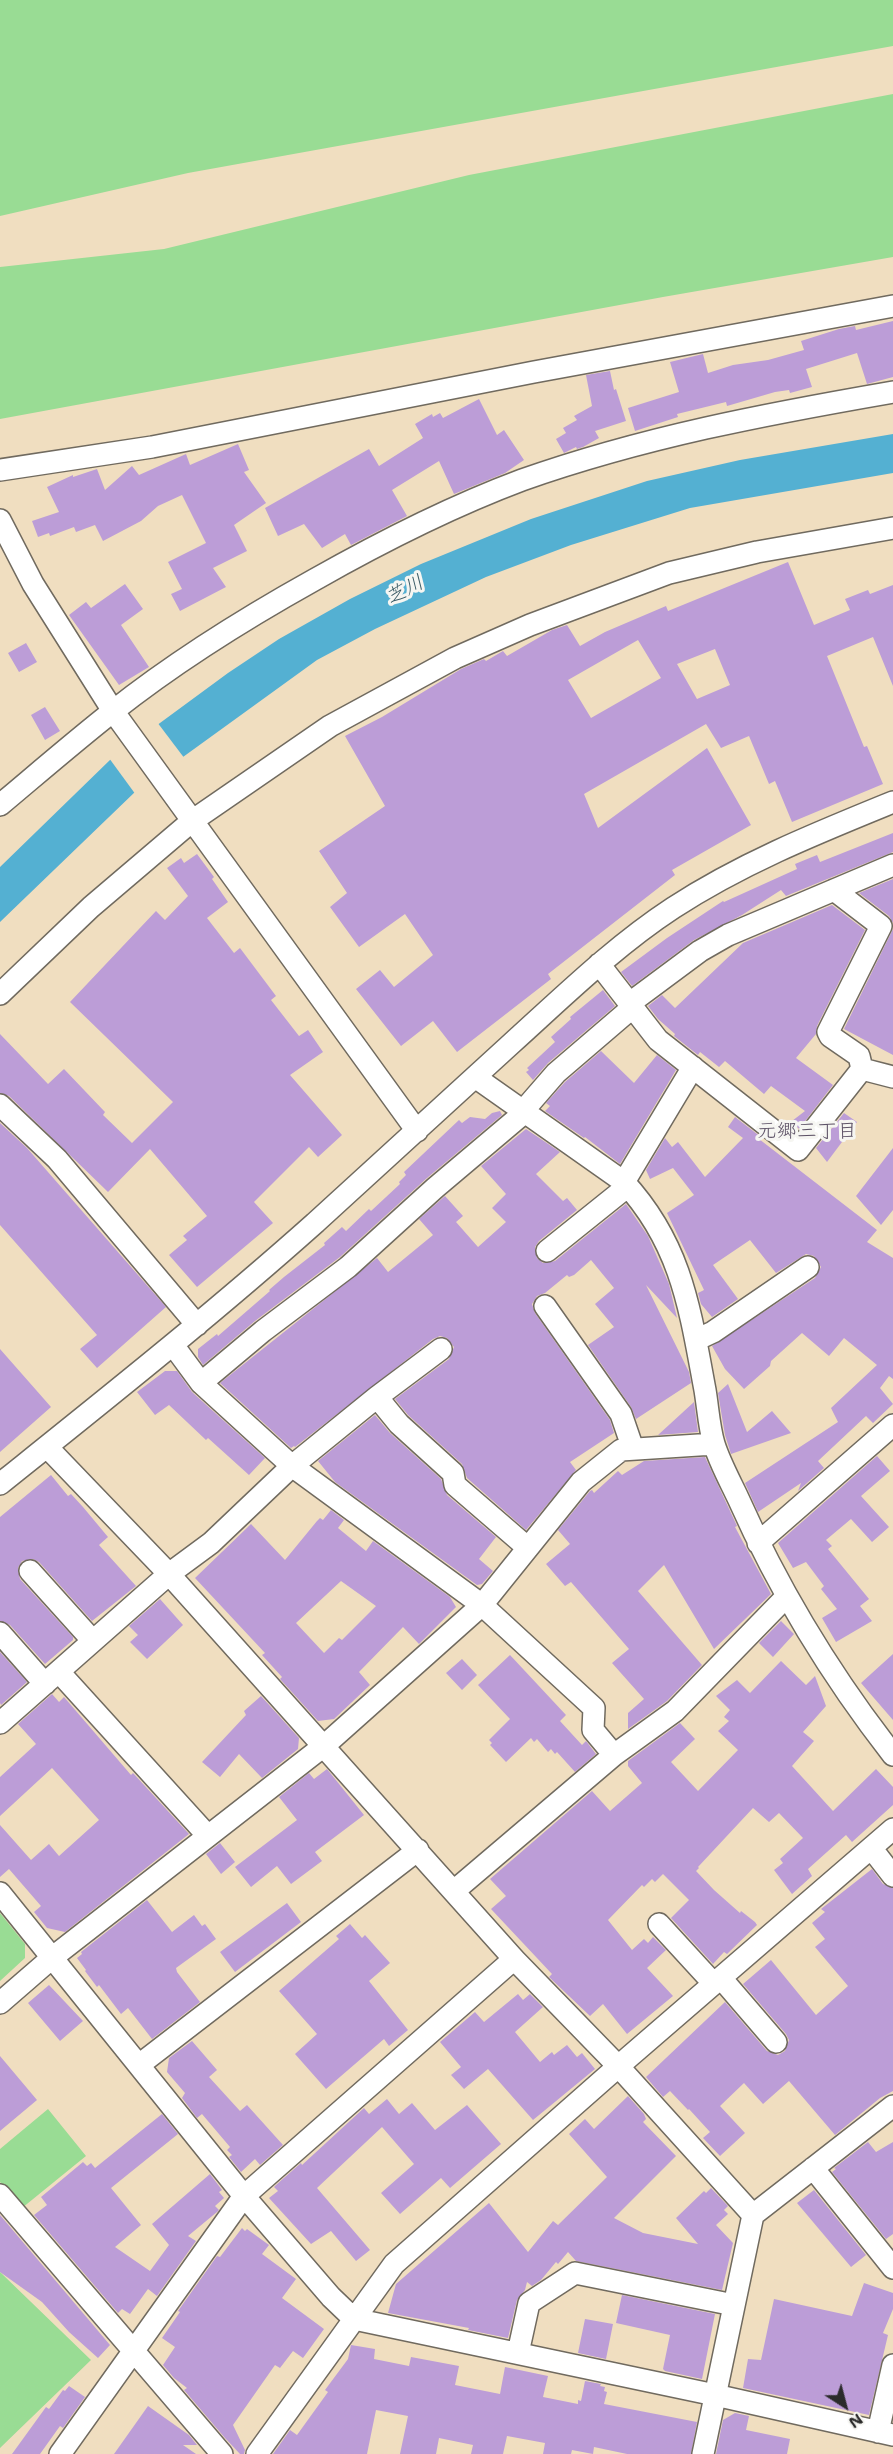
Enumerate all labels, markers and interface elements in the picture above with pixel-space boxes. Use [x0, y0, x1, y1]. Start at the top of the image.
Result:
water label: 芝川 [382, 571, 428, 611]
district label: 元郷三丁目 [757, 1120, 857, 1144]
north arrow [815, 2376, 875, 2436]
text: N [845, 2409, 867, 2433]

